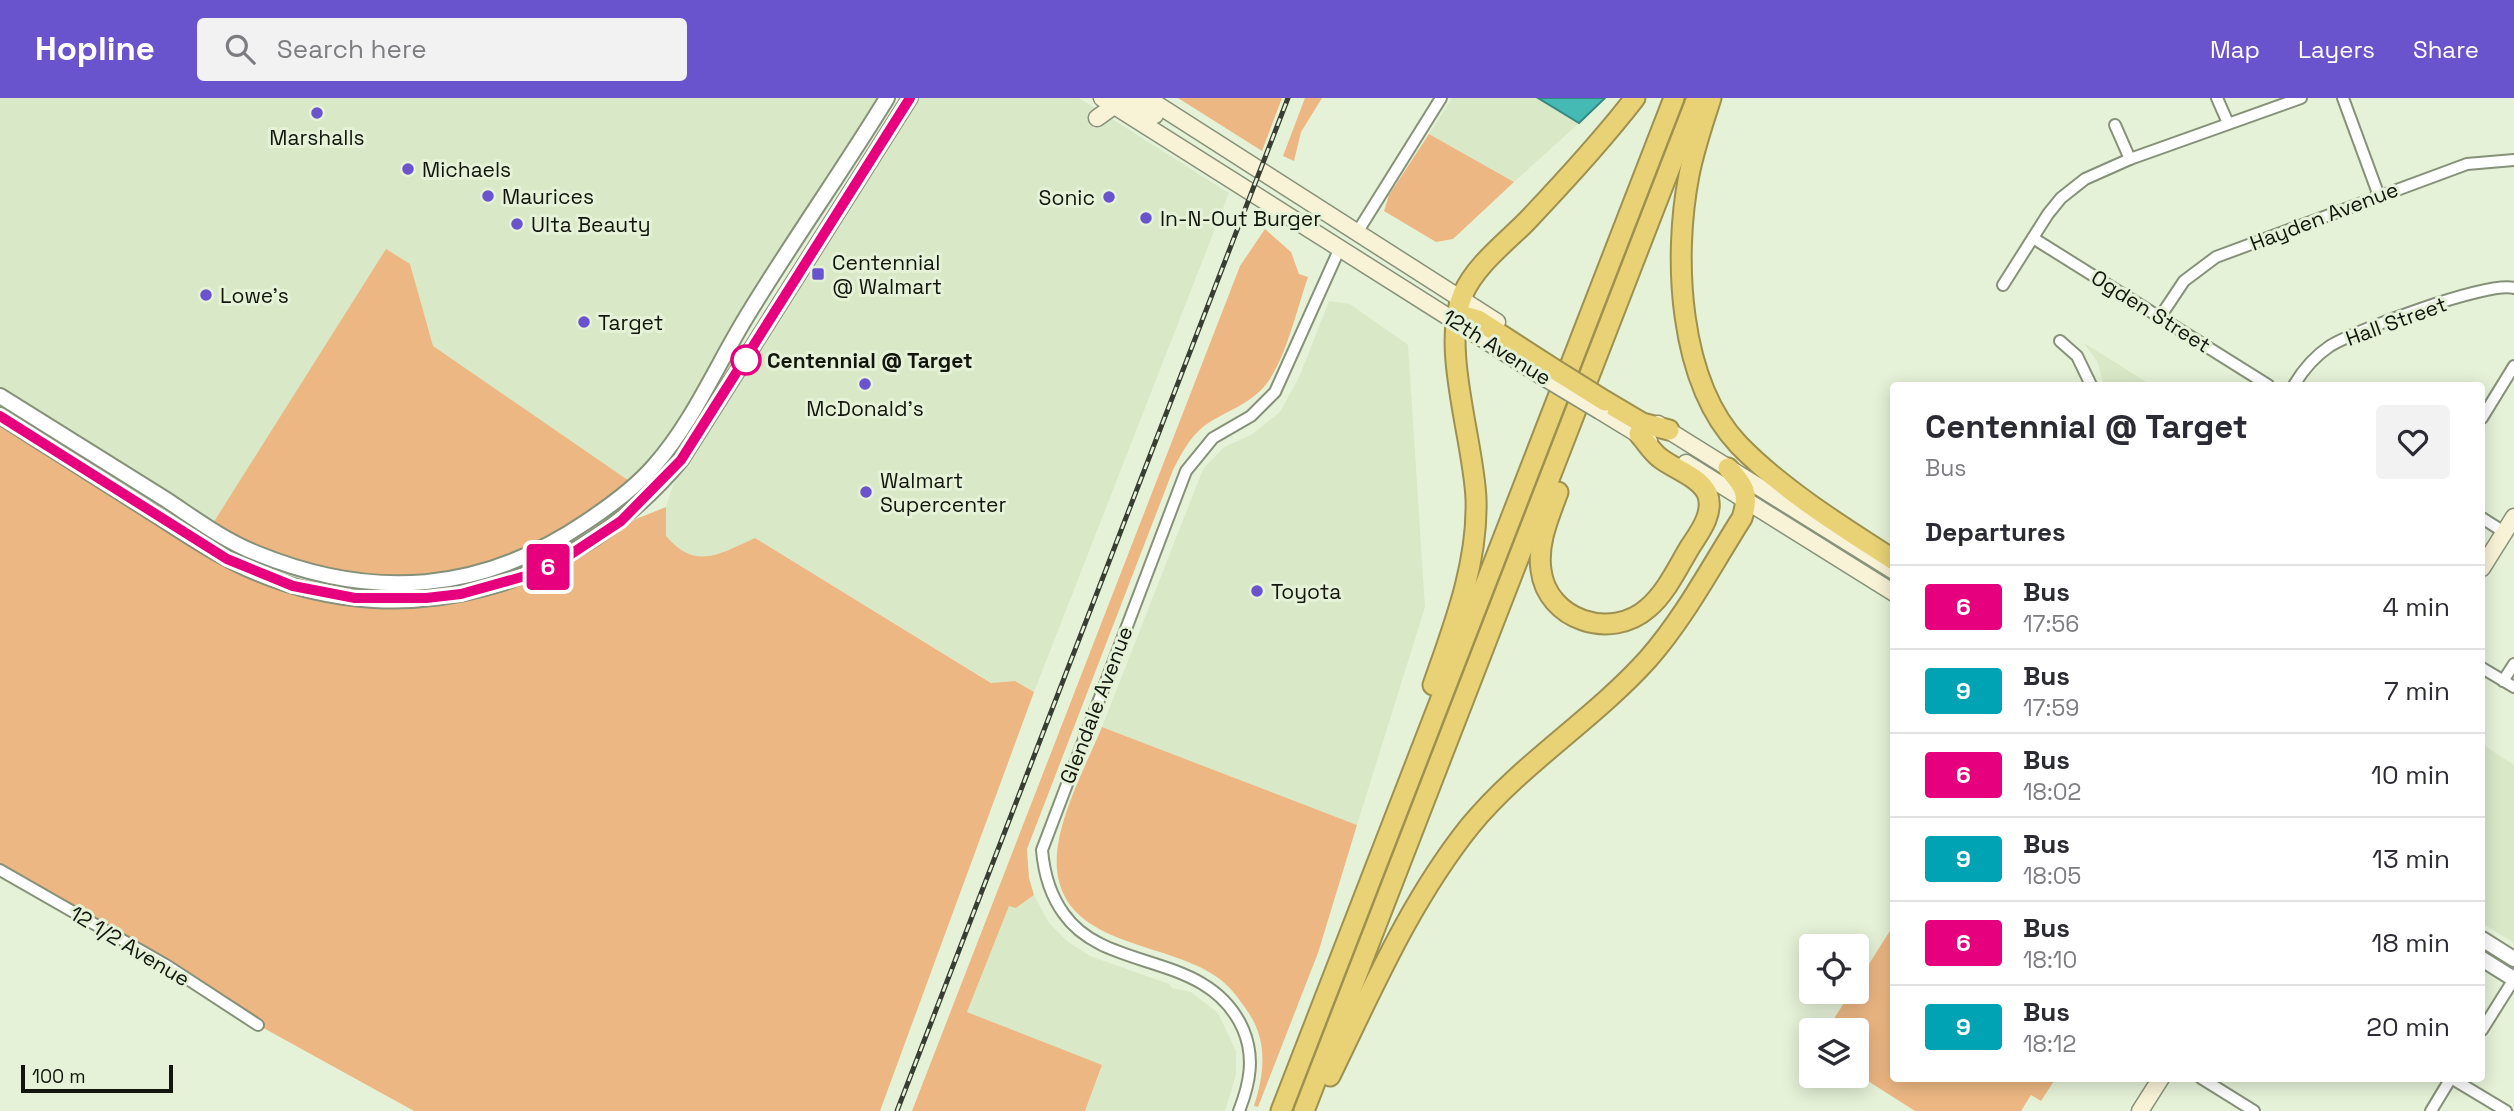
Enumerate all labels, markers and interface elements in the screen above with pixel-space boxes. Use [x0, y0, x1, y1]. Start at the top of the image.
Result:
search box [197, 18, 687, 81]
text: Hopline [35, 28, 155, 70]
icon: search [221, 30, 259, 68]
text: Search here [277, 32, 427, 66]
text: Map [2210, 34, 2260, 65]
text: Layers [2298, 34, 2375, 65]
text: Share [2413, 34, 2479, 65]
marker: Marshalls [309, 105, 325, 121]
place label: Marshalls [269, 124, 365, 151]
place label: Michaels [422, 156, 511, 183]
marker: Michaels [400, 161, 416, 177]
street label: Hayden Avenue [2246, 175, 2402, 257]
place label: Maurices [502, 183, 594, 210]
place label: Sonic [1039, 184, 1095, 211]
marker: Maurices [480, 188, 496, 204]
marker: Sonic [1101, 189, 1117, 205]
place label: In-N-Out Burger [1160, 205, 1321, 232]
marker: In-N-Out Burger [1138, 210, 1154, 226]
place label: Ulta Beauty [531, 211, 651, 238]
marker: Ulta Beauty [509, 216, 525, 232]
place label: Centennial @ Walmart [832, 249, 942, 300]
street label: Ogden Street [2086, 264, 2216, 358]
marker: Centennial @ Walmart [810, 266, 826, 282]
place label: Lowe's [220, 282, 289, 309]
marker: Lowe's [198, 287, 214, 303]
street label: Hall Street [2342, 290, 2450, 352]
street label: 12th Avenue [1438, 303, 1556, 391]
place label: Target [598, 309, 663, 336]
marker: Target [576, 314, 592, 330]
marker: Centennial @ Target [731, 345, 761, 375]
place label: Centennial @ Target [767, 347, 972, 374]
marker: McDonald's [857, 376, 873, 392]
place label: McDonald's [806, 395, 924, 422]
button: heart [2376, 405, 2450, 479]
text: Centennial @ Target [1925, 406, 2248, 448]
text: Bus [1925, 453, 1966, 483]
place label: Walmart Supercenter [880, 467, 1007, 518]
marker: Walmart Supercenter [858, 484, 874, 500]
text: Departures [1925, 515, 2066, 549]
line badge: 6 [525, 544, 571, 590]
text: 6 [541, 551, 555, 582]
text: Bus [2023, 575, 2070, 609]
place label: Toyota [1271, 578, 1341, 605]
marker: Toyota [1249, 583, 1265, 599]
text: 4 min [2382, 590, 2450, 624]
text: 6 [1956, 591, 1971, 622]
text: 17:56 [2023, 609, 2079, 639]
street label: Glendale Avenue [1054, 622, 1138, 788]
text: Bus [2023, 659, 2070, 693]
text: 7 min [2384, 674, 2450, 708]
text: 9 [1956, 675, 1971, 706]
text: 17:59 [2023, 693, 2079, 723]
text: Bus [2023, 743, 2070, 777]
text: 10 min [2371, 758, 2450, 792]
text: 6 [1956, 759, 1971, 790]
text: 18:02 [2023, 777, 2081, 807]
text: Bus [2023, 827, 2070, 861]
text: 13 min [2372, 842, 2450, 876]
text: 9 [1956, 843, 1971, 874]
text: 18:05 [2023, 861, 2081, 891]
street label: 12 1/2 Avenue [65, 900, 195, 992]
text: Bus [2023, 911, 2070, 945]
text: 18 min [2372, 926, 2450, 960]
text: 6 [1956, 927, 1971, 958]
map controls [1799, 934, 1869, 1088]
button: locate [1799, 934, 1869, 1004]
text: 18:10 [2023, 945, 2077, 975]
text: Bus [2023, 995, 2070, 1029]
text: 20 min [2366, 1010, 2450, 1044]
text: 9 [1956, 1011, 1971, 1042]
button: layers [1799, 1018, 1869, 1088]
text: 18:12 [2023, 1029, 2076, 1059]
scale bar [21, 1062, 173, 1094]
text: 100 m [32, 1064, 86, 1089]

